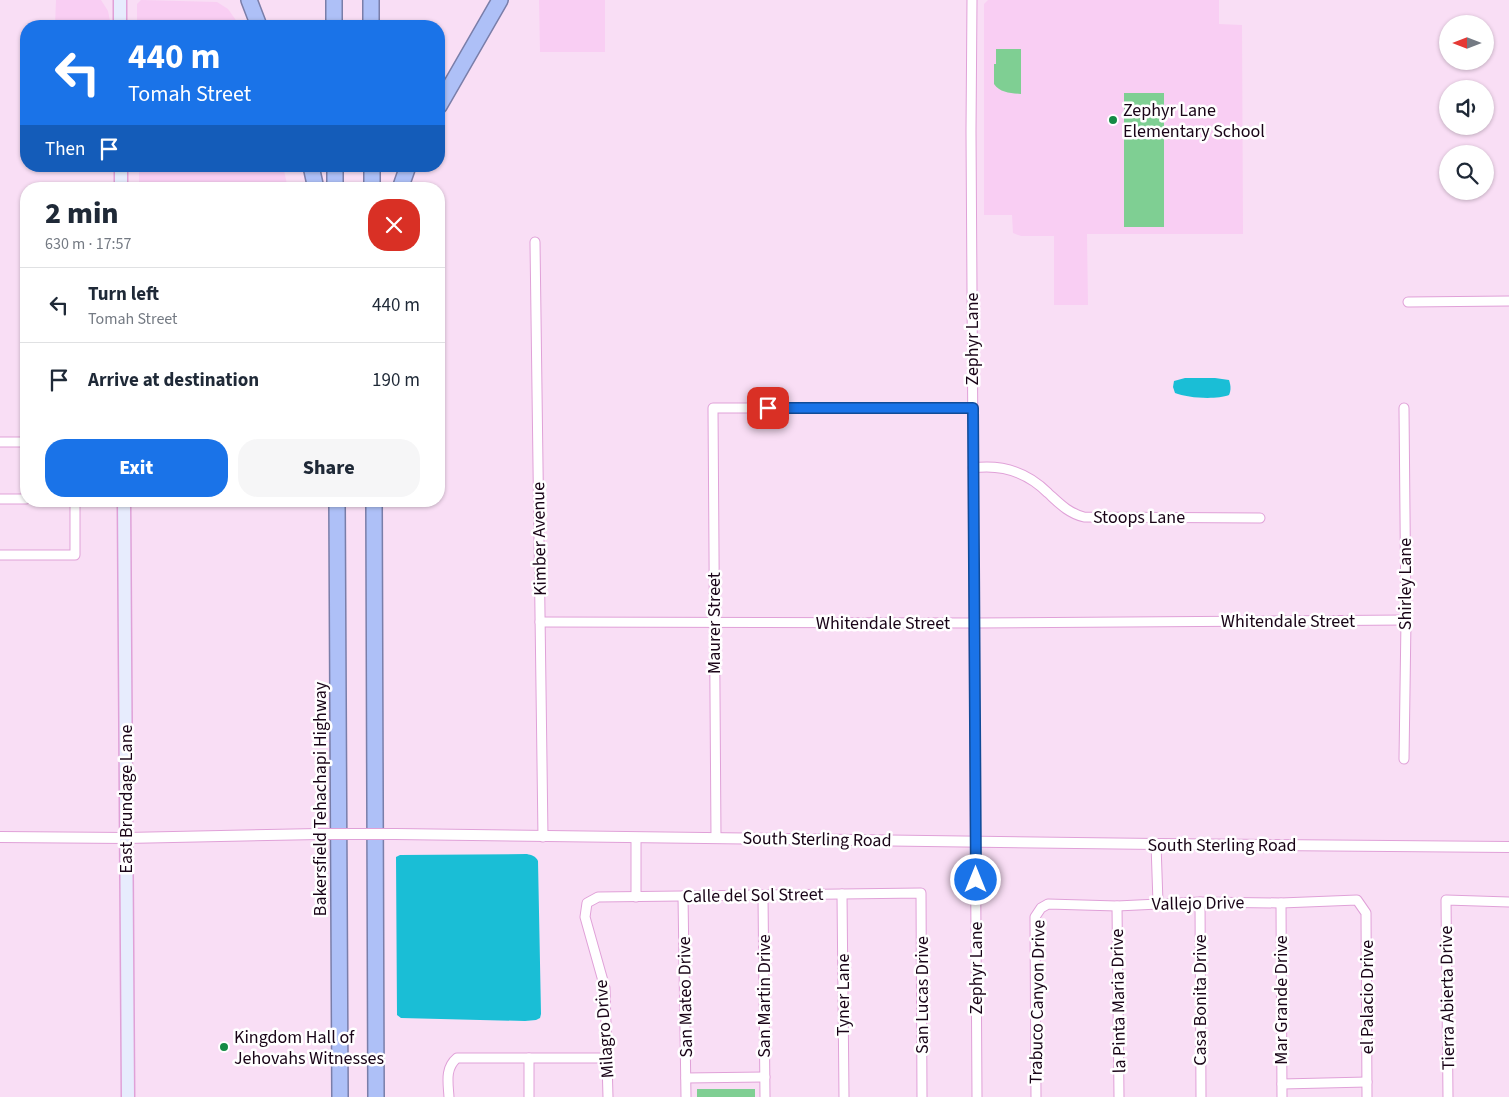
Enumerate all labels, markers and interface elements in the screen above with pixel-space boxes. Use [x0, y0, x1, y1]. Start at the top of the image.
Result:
north arrow [1439, 15, 1494, 70]
map controls [1439, 15, 1494, 200]
text: 440 m [128, 32, 220, 82]
icon: left [45, 40, 110, 105]
text: Tomah Street [128, 78, 251, 110]
button: sound [1439, 80, 1494, 135]
place label: Zephyr Lane Elementary School [1123, 98, 1265, 144]
marker: Zephyr Lane Elementary School [1107, 114, 1119, 126]
icon: arrive [95, 135, 123, 163]
text: Then [45, 136, 85, 163]
button: search [1439, 145, 1494, 200]
text: 2 min [45, 192, 119, 235]
button: close [368, 199, 420, 251]
text: 630 m · 17:57 [45, 233, 132, 255]
text: Turn left [88, 281, 159, 308]
icon: left [45, 291, 73, 319]
text: 440 m [372, 292, 420, 319]
street label: Zephyr Lane [960, 292, 985, 385]
text: Tomah Street [88, 308, 178, 330]
icon: arrive [45, 366, 73, 394]
text: Arrive at destination [88, 367, 259, 394]
text: 190 m [372, 367, 420, 394]
pin [747, 387, 789, 429]
icon: arrive [754, 394, 782, 422]
button: Exit [45, 439, 228, 497]
button: Share [238, 439, 420, 497]
street label: Kimber Avenue [526, 482, 553, 596]
street label: Stoops Lane [1093, 505, 1185, 530]
street label: Shirley Lane [1393, 538, 1418, 630]
street label: Maurer Street [702, 572, 727, 674]
street label: Whitendale Street [1221, 609, 1355, 634]
street label: Whitendale Street [816, 611, 950, 636]
street label: Bakersfield Tehachapi Highway [308, 681, 333, 916]
street label: East Brundage Lane [114, 724, 139, 873]
street label: South Sterling Road [742, 826, 892, 853]
street label: South Sterling Road [1147, 833, 1297, 858]
position arrow [949, 853, 1001, 905]
street label: Calle del Sol Street [682, 882, 824, 909]
street label: Vallejo Drive [1151, 890, 1245, 917]
street label: Trabuco Canyon Drive [1024, 920, 1051, 1084]
street label: Zephyr Lane [964, 921, 989, 1014]
street label: Tierra Abierta Drive [1434, 925, 1461, 1070]
street label: la Pinta Maria Drive [1105, 928, 1132, 1074]
street label: San Martin Drive [752, 934, 777, 1058]
street label: Casa Bonita Drive [1188, 934, 1213, 1066]
street label: Mar Grande Drive [1269, 935, 1294, 1065]
street label: San Mateo Drive [672, 936, 699, 1058]
street label: San Lucas Drive [910, 936, 935, 1054]
street label: el Palacio Drive [1355, 940, 1380, 1054]
street label: Tyner Lane [831, 954, 856, 1036]
street label: Milagro Drive [589, 979, 620, 1079]
place label: Kingdom Hall of Jehovahs Witnesses [234, 1025, 384, 1071]
marker: Kingdom Hall of Jehovahs Witnesses [218, 1041, 230, 1053]

